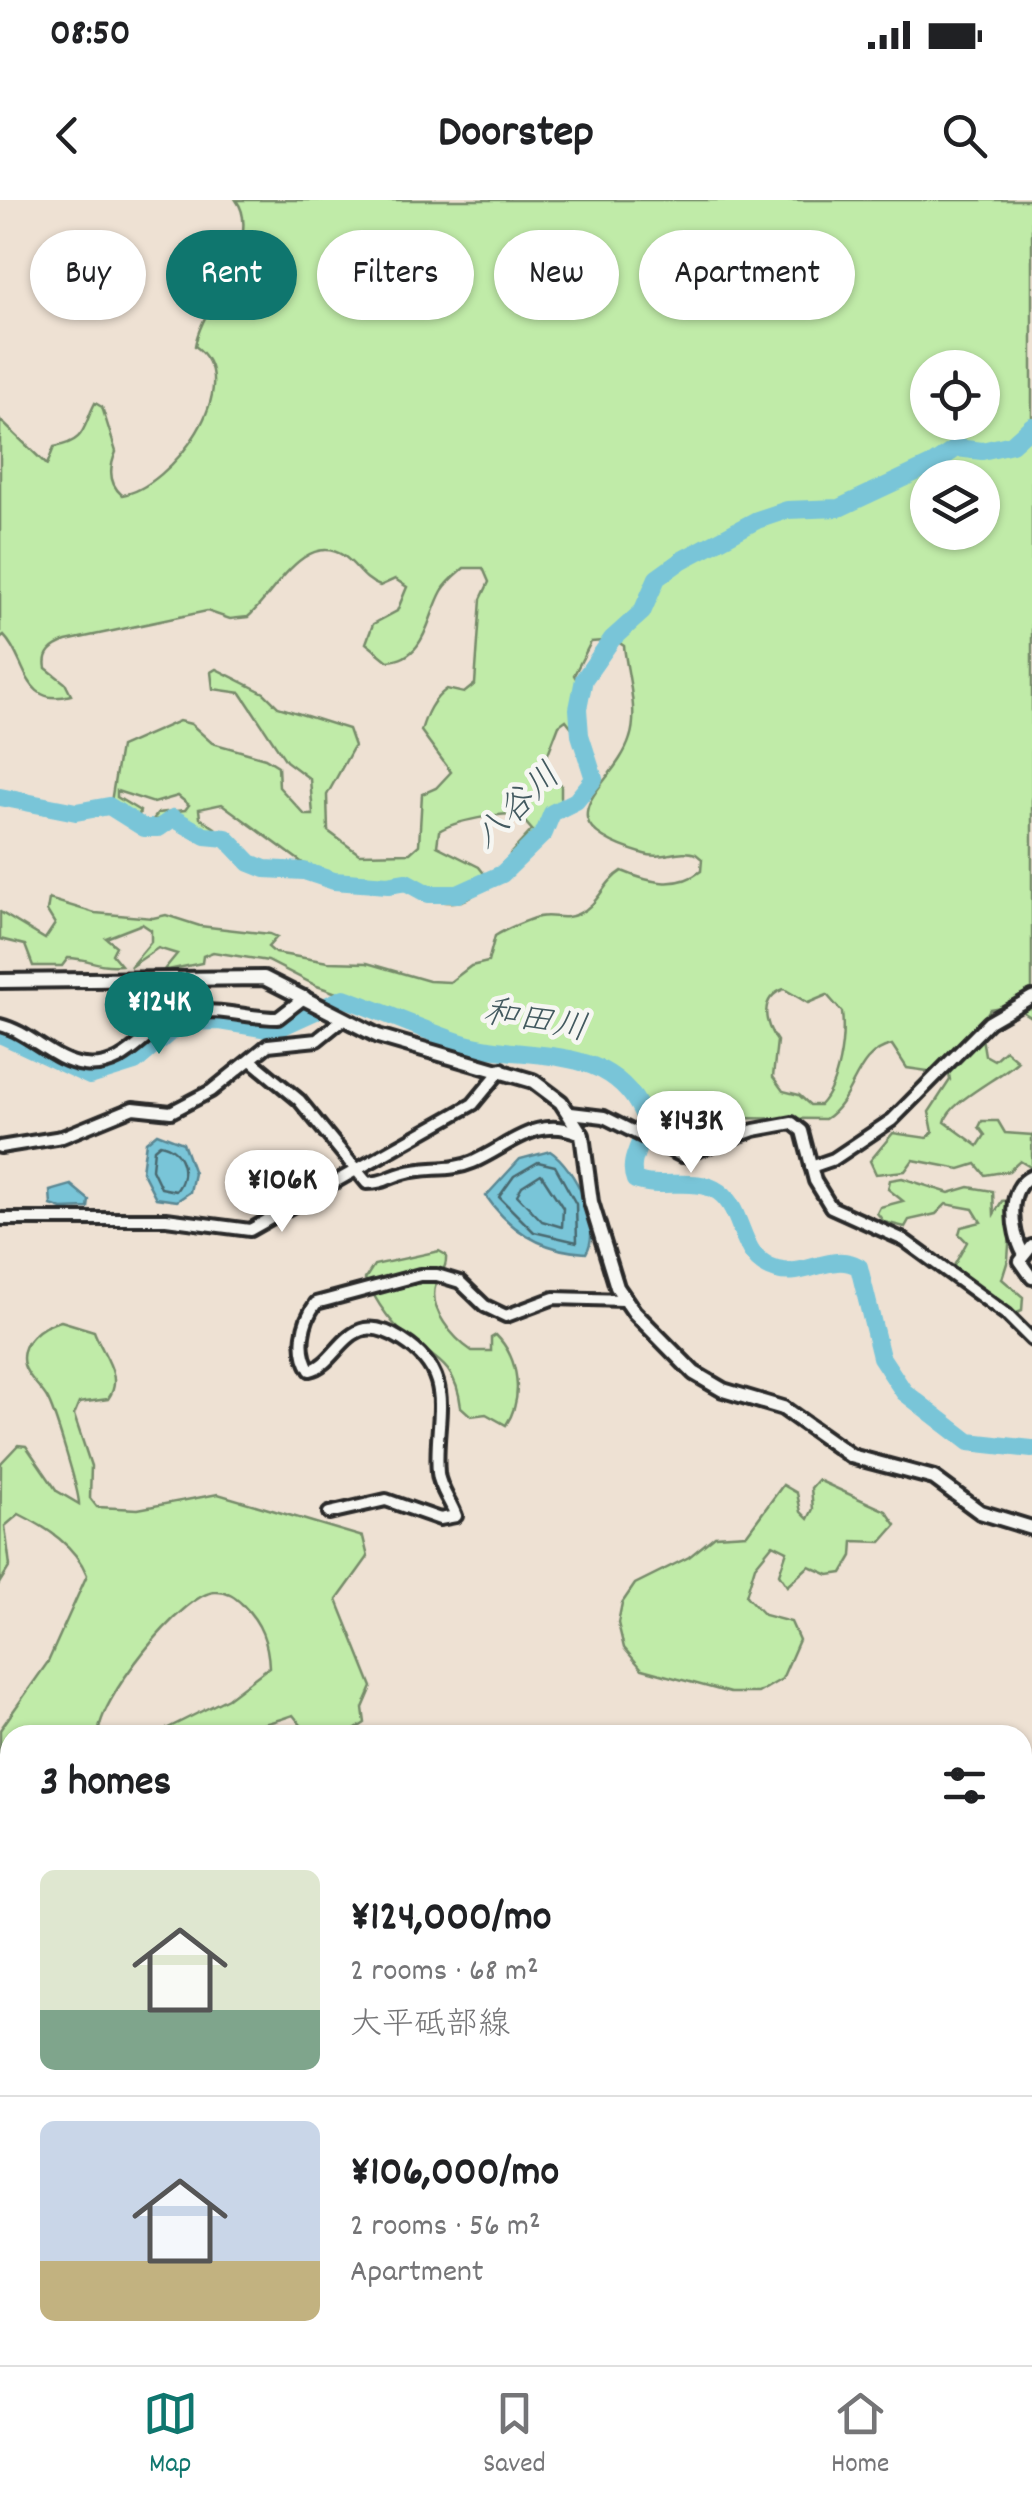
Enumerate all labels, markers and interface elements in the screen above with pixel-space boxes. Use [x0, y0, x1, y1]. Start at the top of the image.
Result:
text: 08:50 [50, 8, 131, 63]
text: Doorstep [438, 103, 594, 167]
icon: back [40, 108, 95, 163]
icon: search [937, 108, 992, 163]
chip: Buy [30, 230, 146, 320]
chip: Rent [166, 230, 297, 320]
chip: Filters [317, 230, 474, 320]
chip: New [494, 230, 619, 320]
chip: Apartment [639, 230, 855, 320]
map controls [910, 350, 1000, 550]
button: locate [910, 350, 1000, 440]
button: layers [910, 460, 1000, 550]
water label: 八谷川 [464, 754, 574, 862]
pin: ¥124K [89, 972, 229, 1057]
text: ¥124K [127, 981, 191, 1027]
water label: 和田川 [479, 989, 591, 1057]
pin: ¥143K [621, 1091, 761, 1176]
text: ¥143K [659, 1100, 723, 1146]
pin: ¥106K [212, 1150, 352, 1235]
text: ¥106K [247, 1159, 317, 1205]
text: 3 homes [40, 1755, 171, 1815]
icon: filters [937, 1758, 992, 1813]
text: ¥124,000/mo [350, 1890, 551, 1950]
icon: home [120, 1910, 240, 2030]
text: 2 rooms · 68 m² [350, 1950, 539, 1996]
text: 大平砥部線 [350, 2004, 510, 2050]
text: ¥106,000/mo [350, 2145, 559, 2205]
icon: home [120, 2161, 240, 2281]
text: 2 rooms · 56 m² [350, 2205, 541, 2251]
text: Apartment [350, 2251, 484, 2297]
tab: Map [143, 2386, 198, 2486]
tab: Saved [483, 2386, 546, 2486]
tab: Home [831, 2386, 889, 2486]

